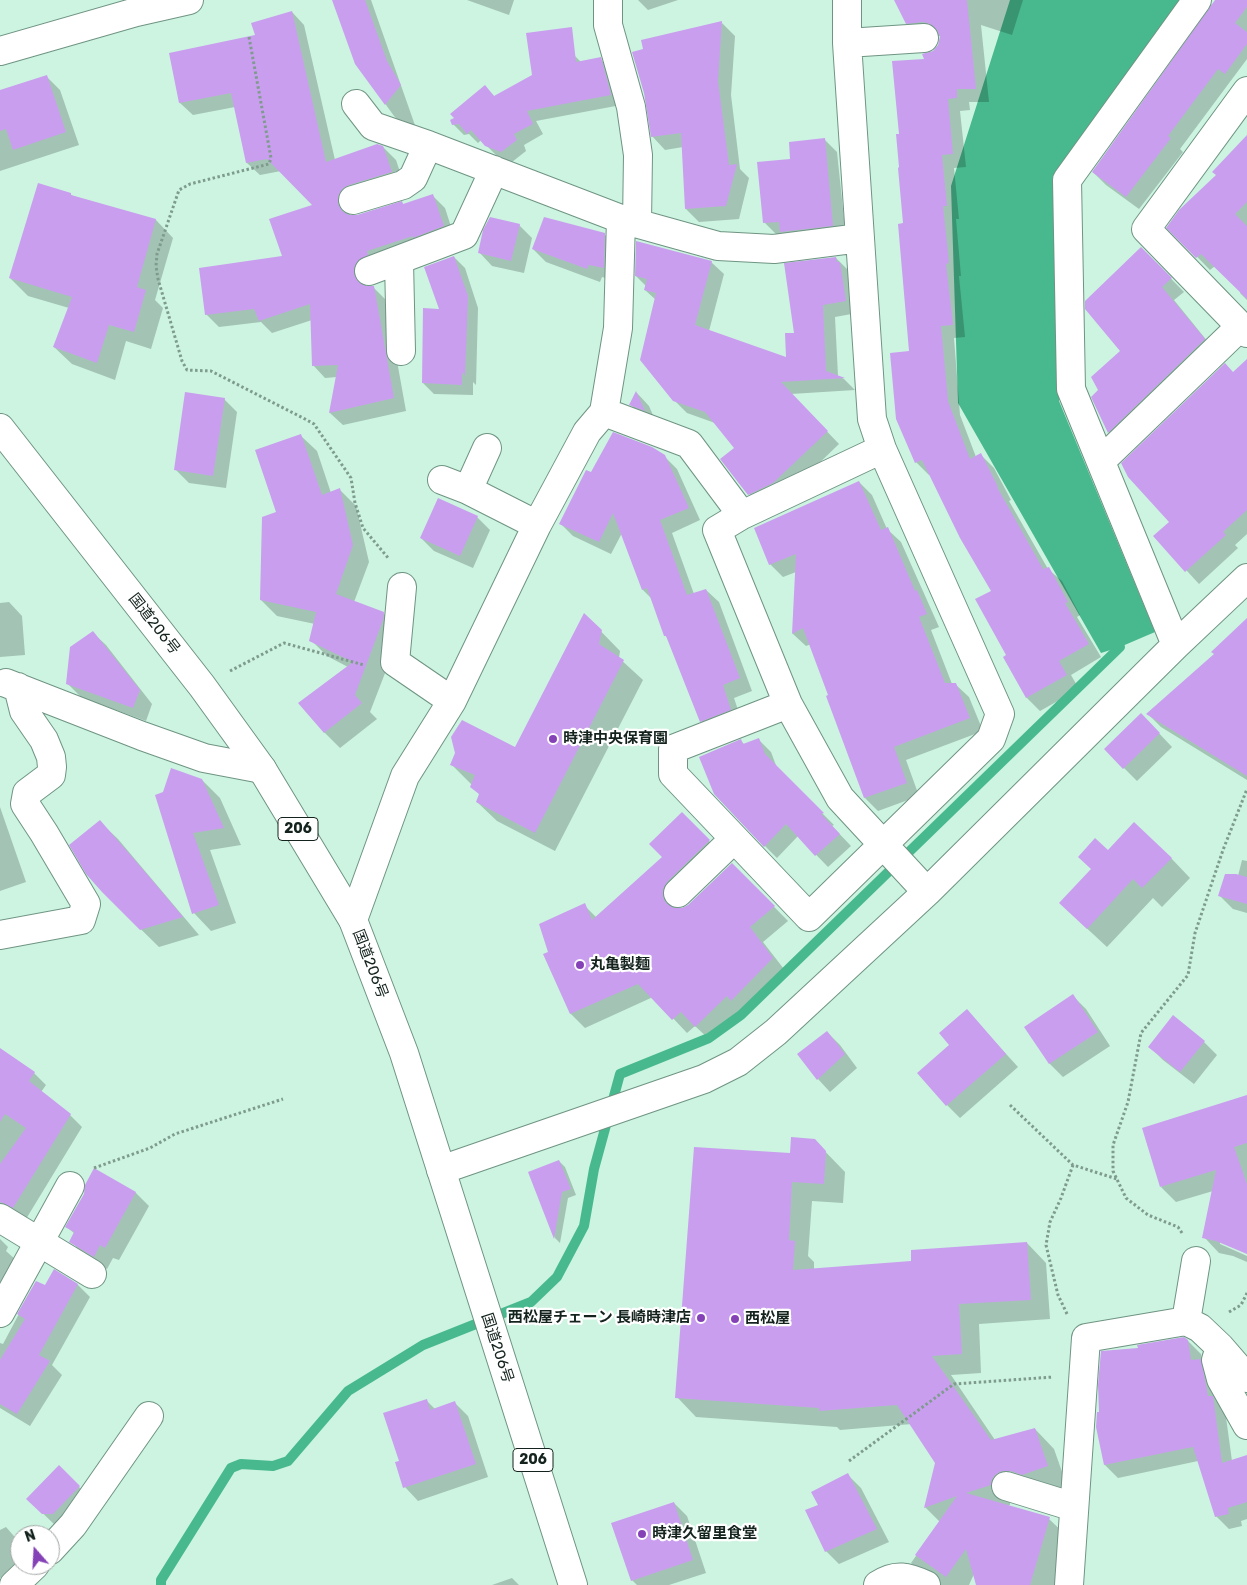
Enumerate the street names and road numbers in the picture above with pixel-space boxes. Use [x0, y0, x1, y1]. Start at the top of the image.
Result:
street label: 国道206号 [125, 590, 183, 658]
road number: 206 [278, 818, 318, 841]
street label: 国道206号 [349, 927, 391, 1001]
street label: 国道206号 [477, 1311, 517, 1385]
road number: 206 [513, 1448, 553, 1472]

